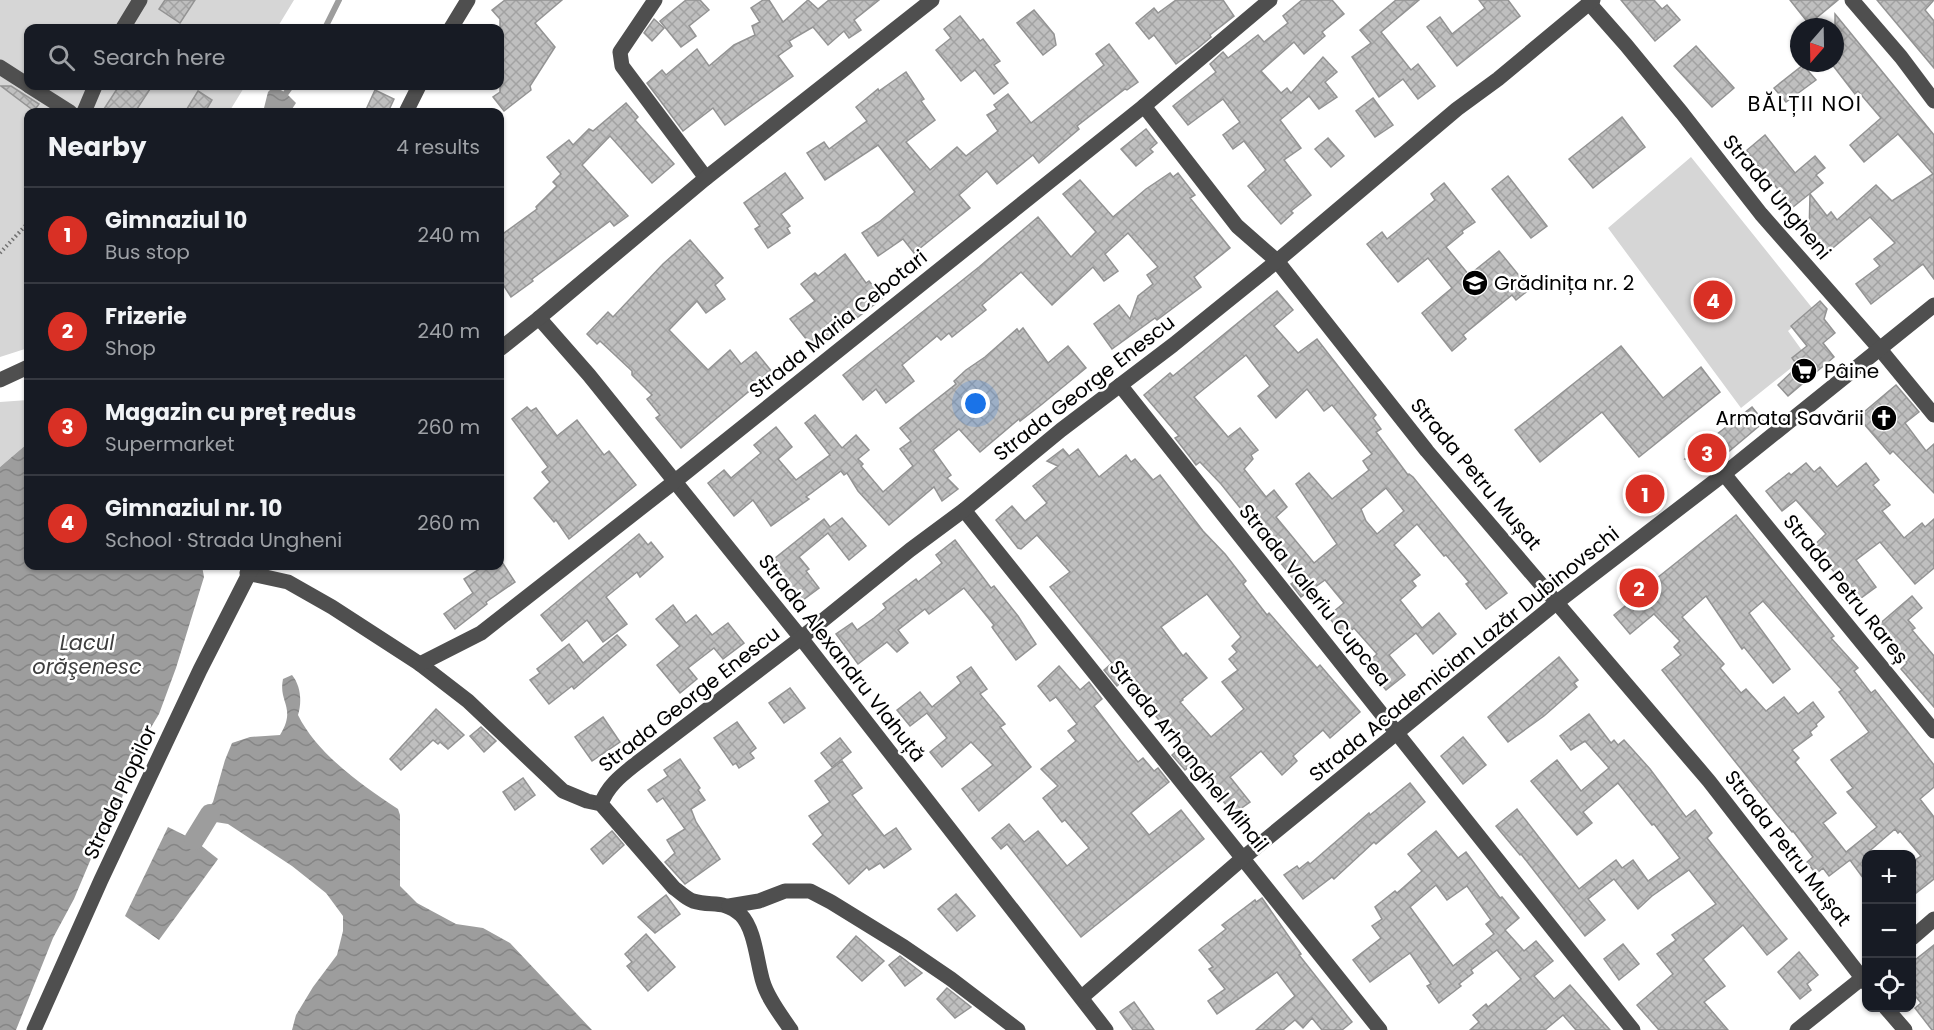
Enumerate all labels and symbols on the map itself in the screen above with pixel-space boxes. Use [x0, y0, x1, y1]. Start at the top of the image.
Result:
north arrow [1790, 18, 1844, 72]
district label: BĂLȚII NOI [1748, 89, 1862, 118]
street label: Strada Ungheni [1716, 129, 1838, 265]
street label: Strada Maria Cebotari [743, 243, 933, 405]
school or university icon: Grădinița nr. 2 [1460, 268, 1490, 298]
place label: Grădinița nr. 2 [1494, 269, 1634, 297]
pin: 4 [1694, 278, 1732, 322]
street label: Strada George Enescu [988, 308, 1180, 468]
supermarket icon: Pâine [1789, 356, 1819, 386]
place label: Pâine [1824, 357, 1879, 385]
your location [961, 389, 990, 418]
street label: Strada Petru Mușat [1404, 392, 1548, 556]
church icon: Armata Savării [1869, 403, 1899, 433]
place label: Armata Savării [1716, 404, 1864, 432]
pin: 3 [1688, 430, 1726, 476]
pin: 1 [1626, 472, 1664, 516]
street label: Strada Valeriu Cupcea [1233, 498, 1397, 692]
street label: Strada Petru Rareș [1777, 508, 1915, 670]
street label: Strada Academician Lazăr Dubinovschi [1303, 520, 1625, 788]
street label: Strada Аlexandru Vlahuță [752, 548, 932, 768]
pin: 2 [1620, 566, 1658, 610]
street label: Strada George Enescu [593, 619, 785, 779]
water label: Lacul orăşenesc [32, 628, 142, 681]
street label: Strada Arhanghel Mihail [1103, 654, 1275, 858]
street label: Strada Plopilor [77, 720, 163, 864]
street label: Strada Petru Mușat [1718, 764, 1858, 932]

